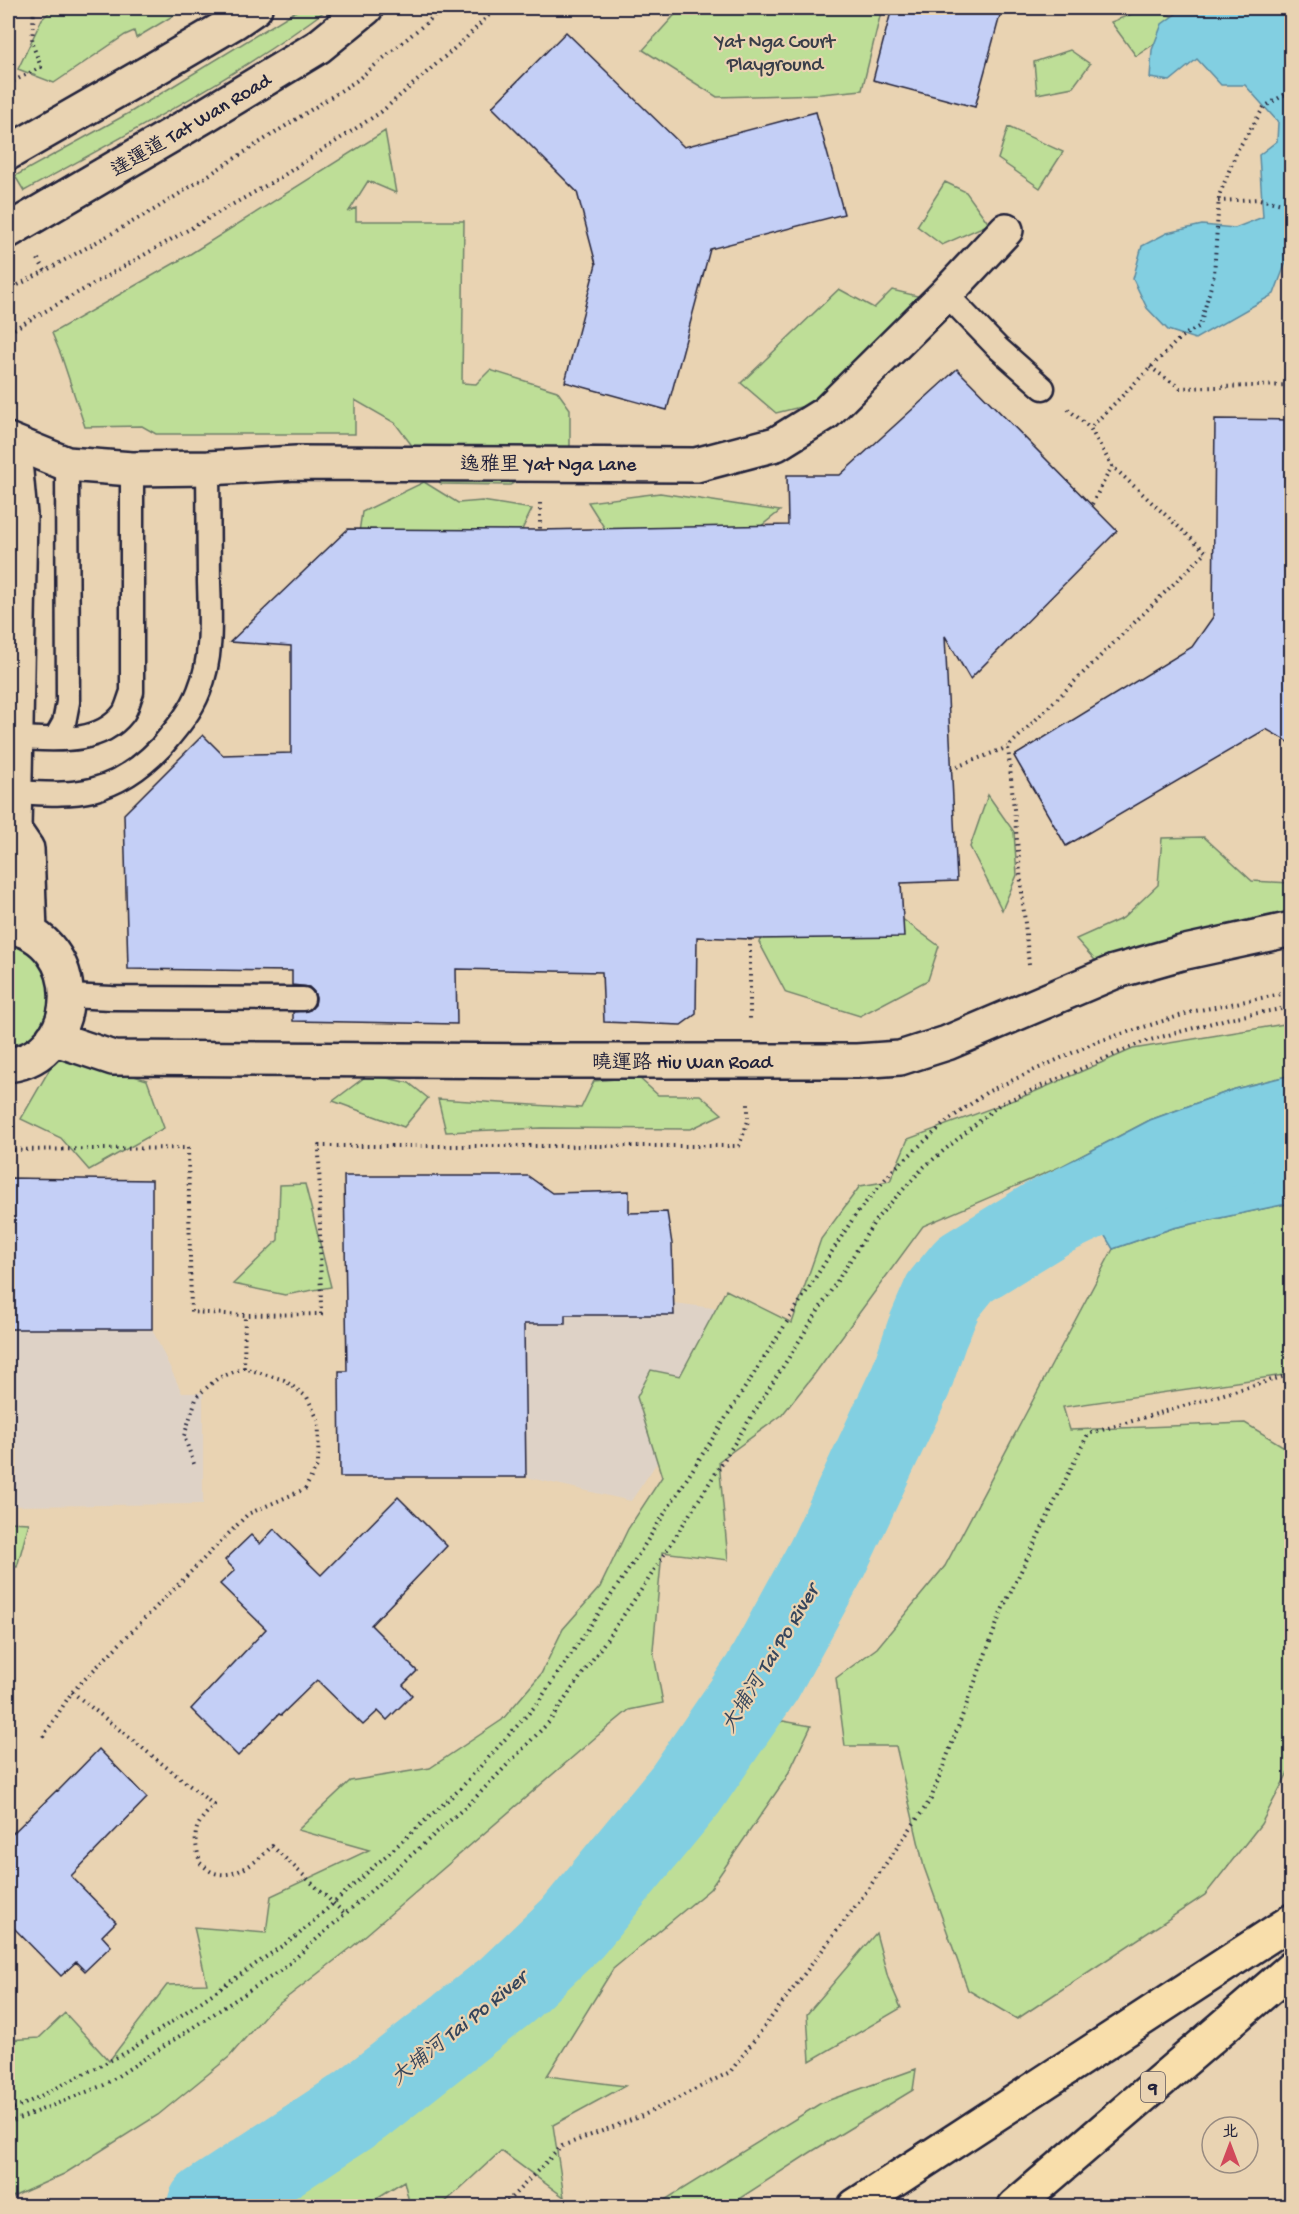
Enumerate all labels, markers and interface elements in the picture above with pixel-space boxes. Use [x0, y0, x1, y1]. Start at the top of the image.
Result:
park label: Yat Nga Court Playground [713, 32, 837, 78]
street label: 達運道 Tat Wan Road [107, 67, 278, 184]
street label: 逸雅里 Yat Nga Lane [460, 453, 637, 478]
street label: 曉運路 Hiu Wan Road [592, 1051, 775, 1076]
water label: 大埔河 Tai Po River [717, 1577, 828, 1738]
water label: 大埔河 Tai Po River [387, 1964, 537, 2092]
road number: 9 [1141, 2072, 1165, 2102]
north arrow [1200, 2115, 1260, 2175]
text: 北 [1222, 2123, 1238, 2143]

